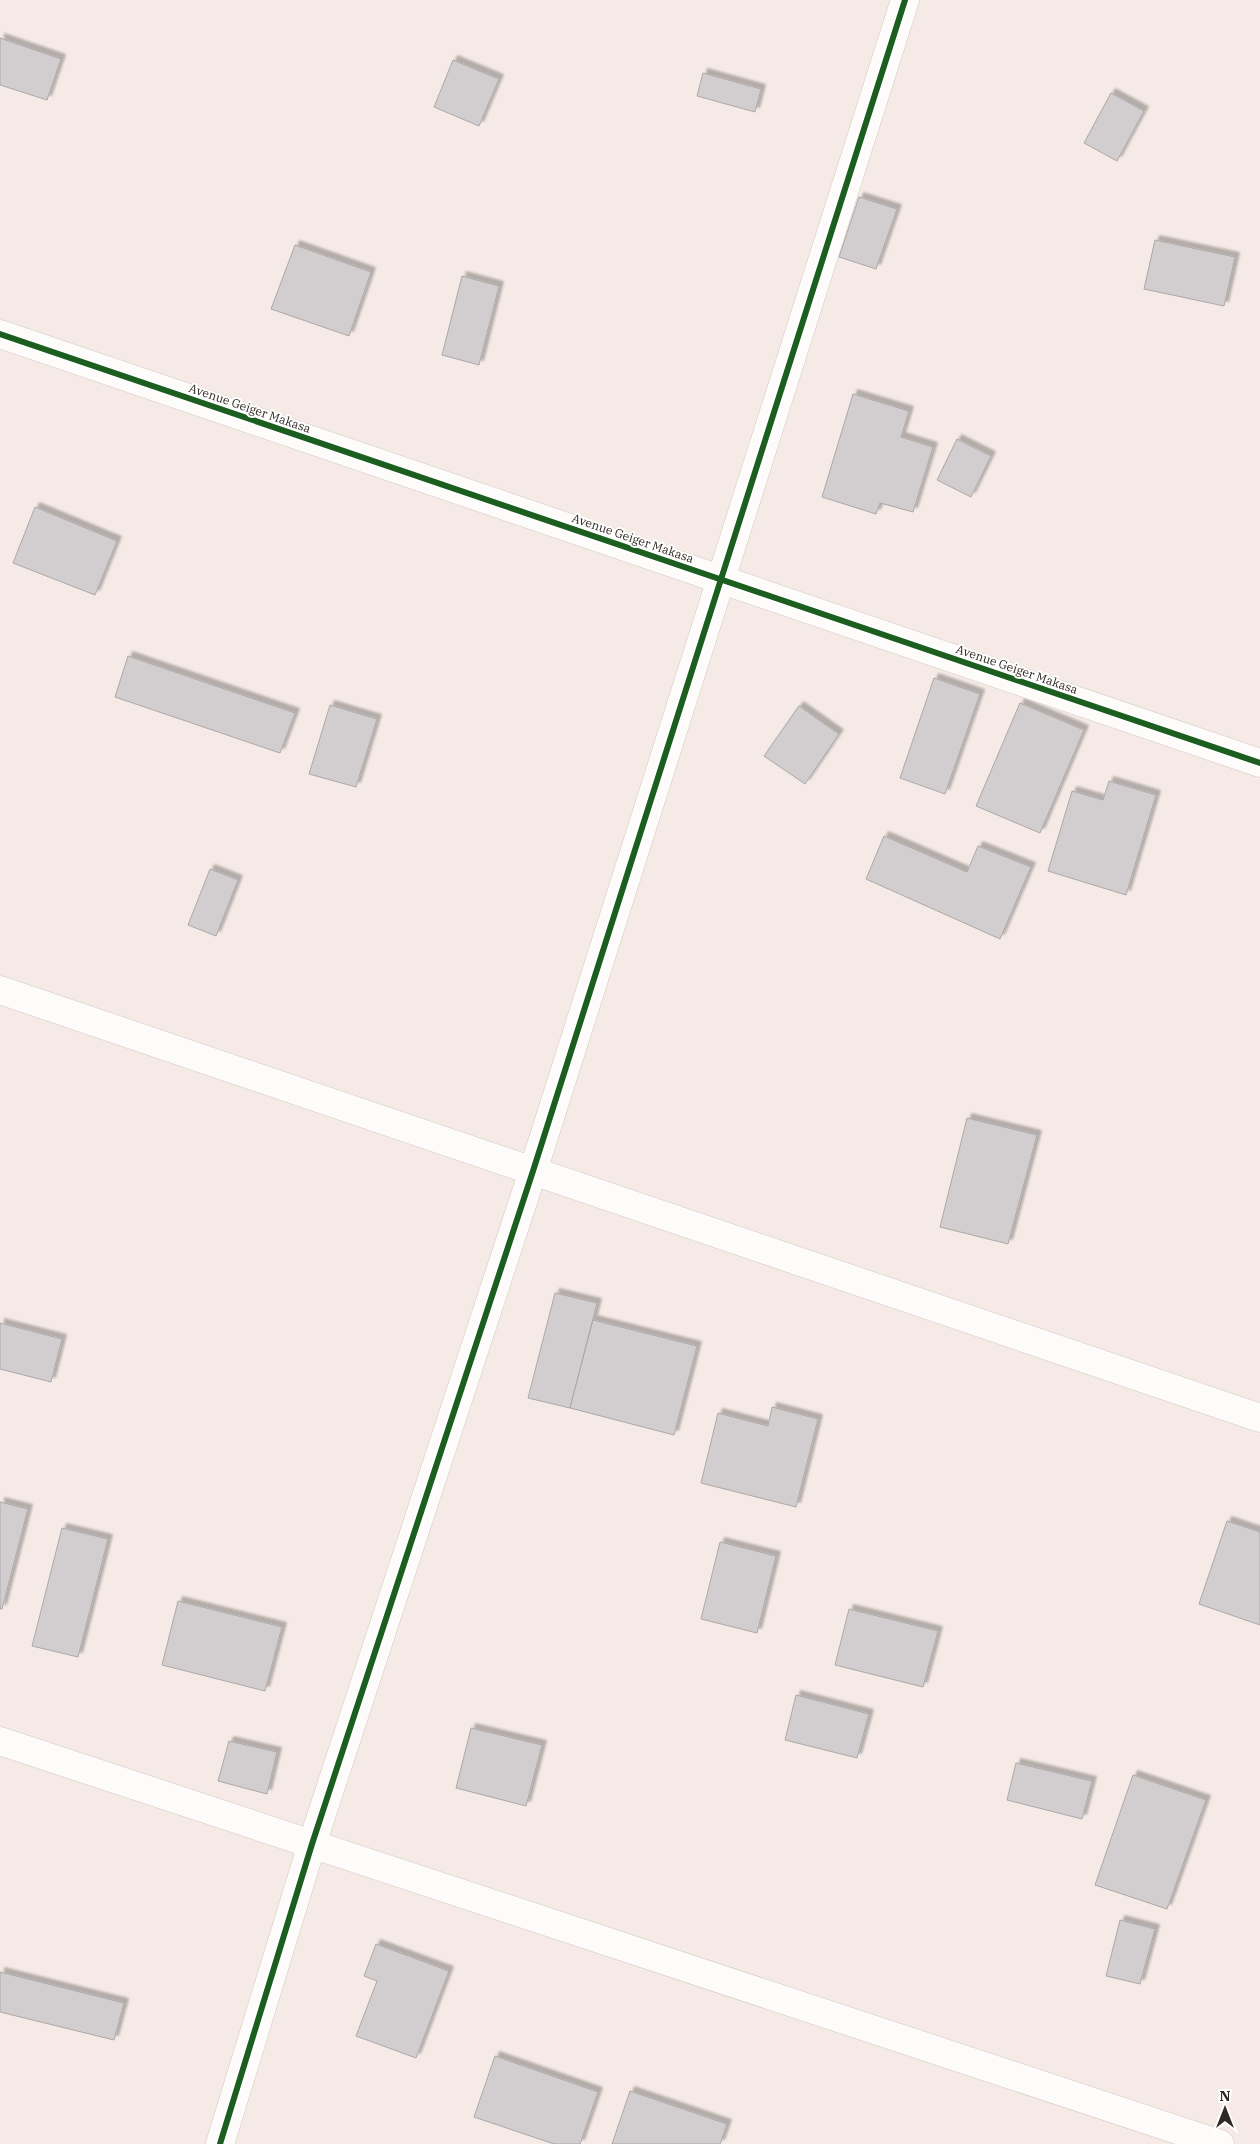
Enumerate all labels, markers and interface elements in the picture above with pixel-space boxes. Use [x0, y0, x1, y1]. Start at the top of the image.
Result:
street label: Avenue Geiger Makasa [187, 380, 313, 436]
street label: Avenue Geiger Makasa [570, 510, 696, 566]
street label: Avenue Geiger Makasa [954, 641, 1080, 697]
north arrow [1200, 2084, 1250, 2134]
text: N [1219, 2087, 1231, 2105]

